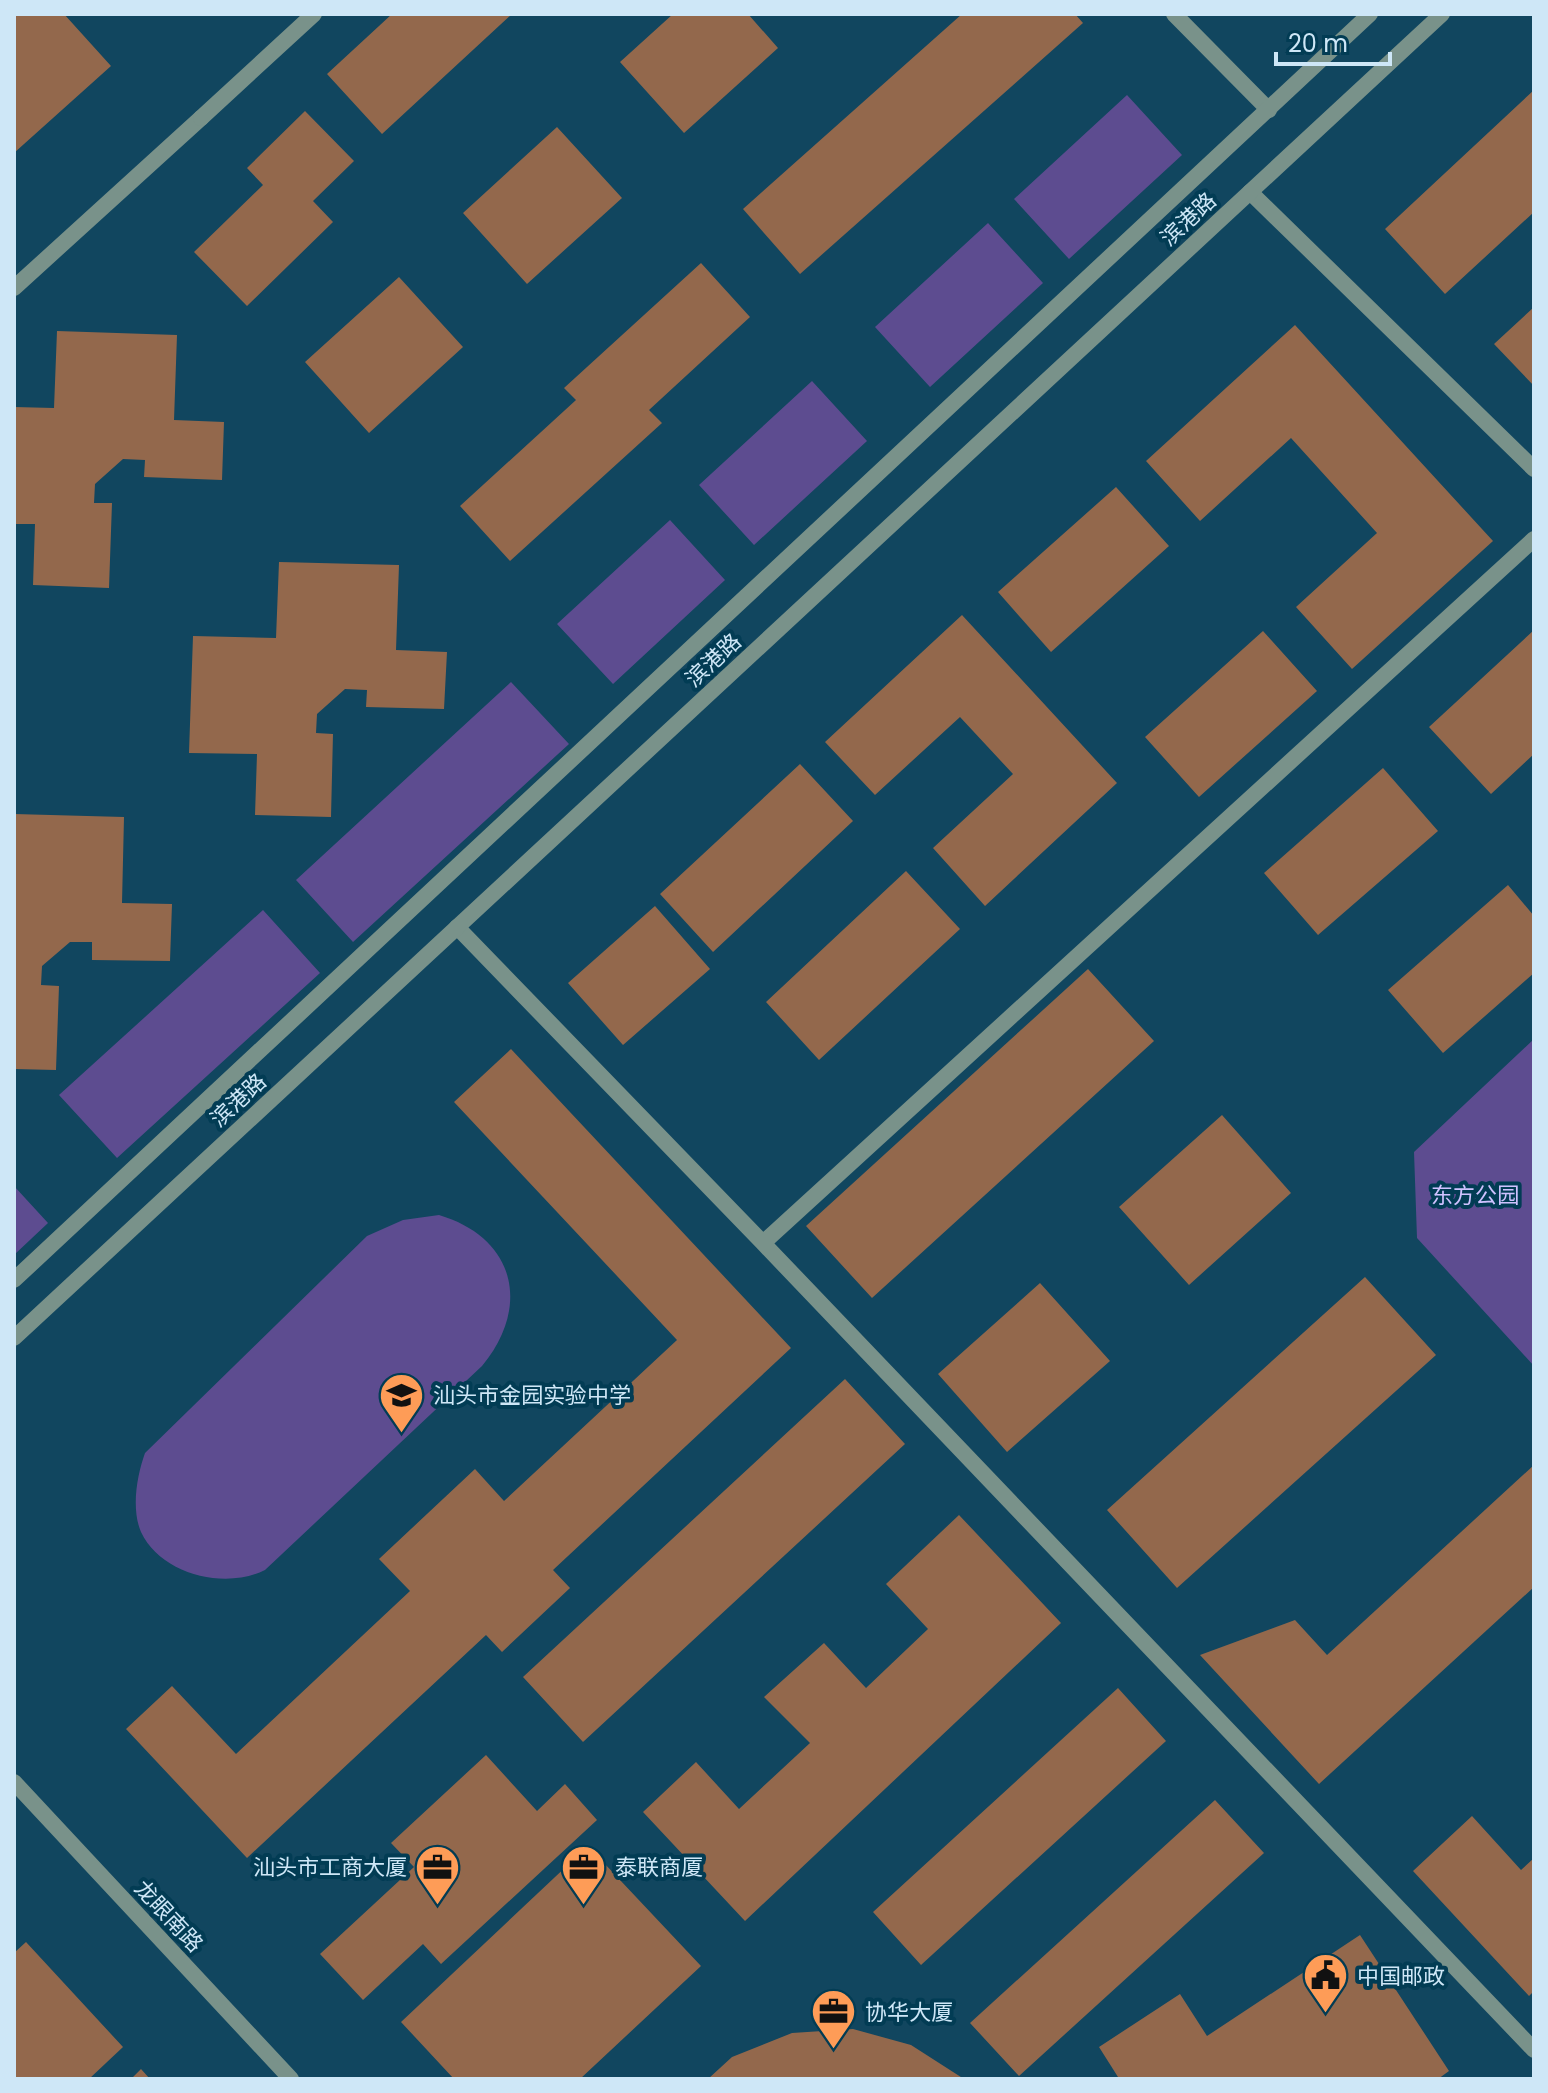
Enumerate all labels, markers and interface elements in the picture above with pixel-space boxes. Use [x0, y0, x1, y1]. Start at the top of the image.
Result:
scale bar [1276, 16, 1390, 66]
text: 20 m [1288, 27, 1348, 60]
street label: 滨港路 [1154, 186, 1223, 253]
street label: 滨港路 [679, 627, 748, 694]
street label: 滨港路 [204, 1067, 273, 1134]
park label: 东方公园 [1431, 1180, 1519, 1211]
school or university icon: 汕头市金园实验中学 [378, 1371, 426, 1434]
place label: 汕头市金园实验中学 [433, 1380, 631, 1411]
office icon: 汕头市工商大厦 [414, 1843, 462, 1906]
office icon: 泰联商厦 [560, 1843, 608, 1906]
place label: 汕头市工商大厦 [253, 1852, 407, 1883]
place label: 泰联商厦 [615, 1852, 703, 1883]
street label: 龙眼南路 [127, 1874, 210, 1959]
public building icon: 中国邮政 [1302, 1952, 1350, 2015]
place label: 中国邮政 [1357, 1961, 1445, 1992]
office icon: 协华大厦 [810, 1988, 858, 2051]
place label: 协华大厦 [865, 1997, 953, 2028]

